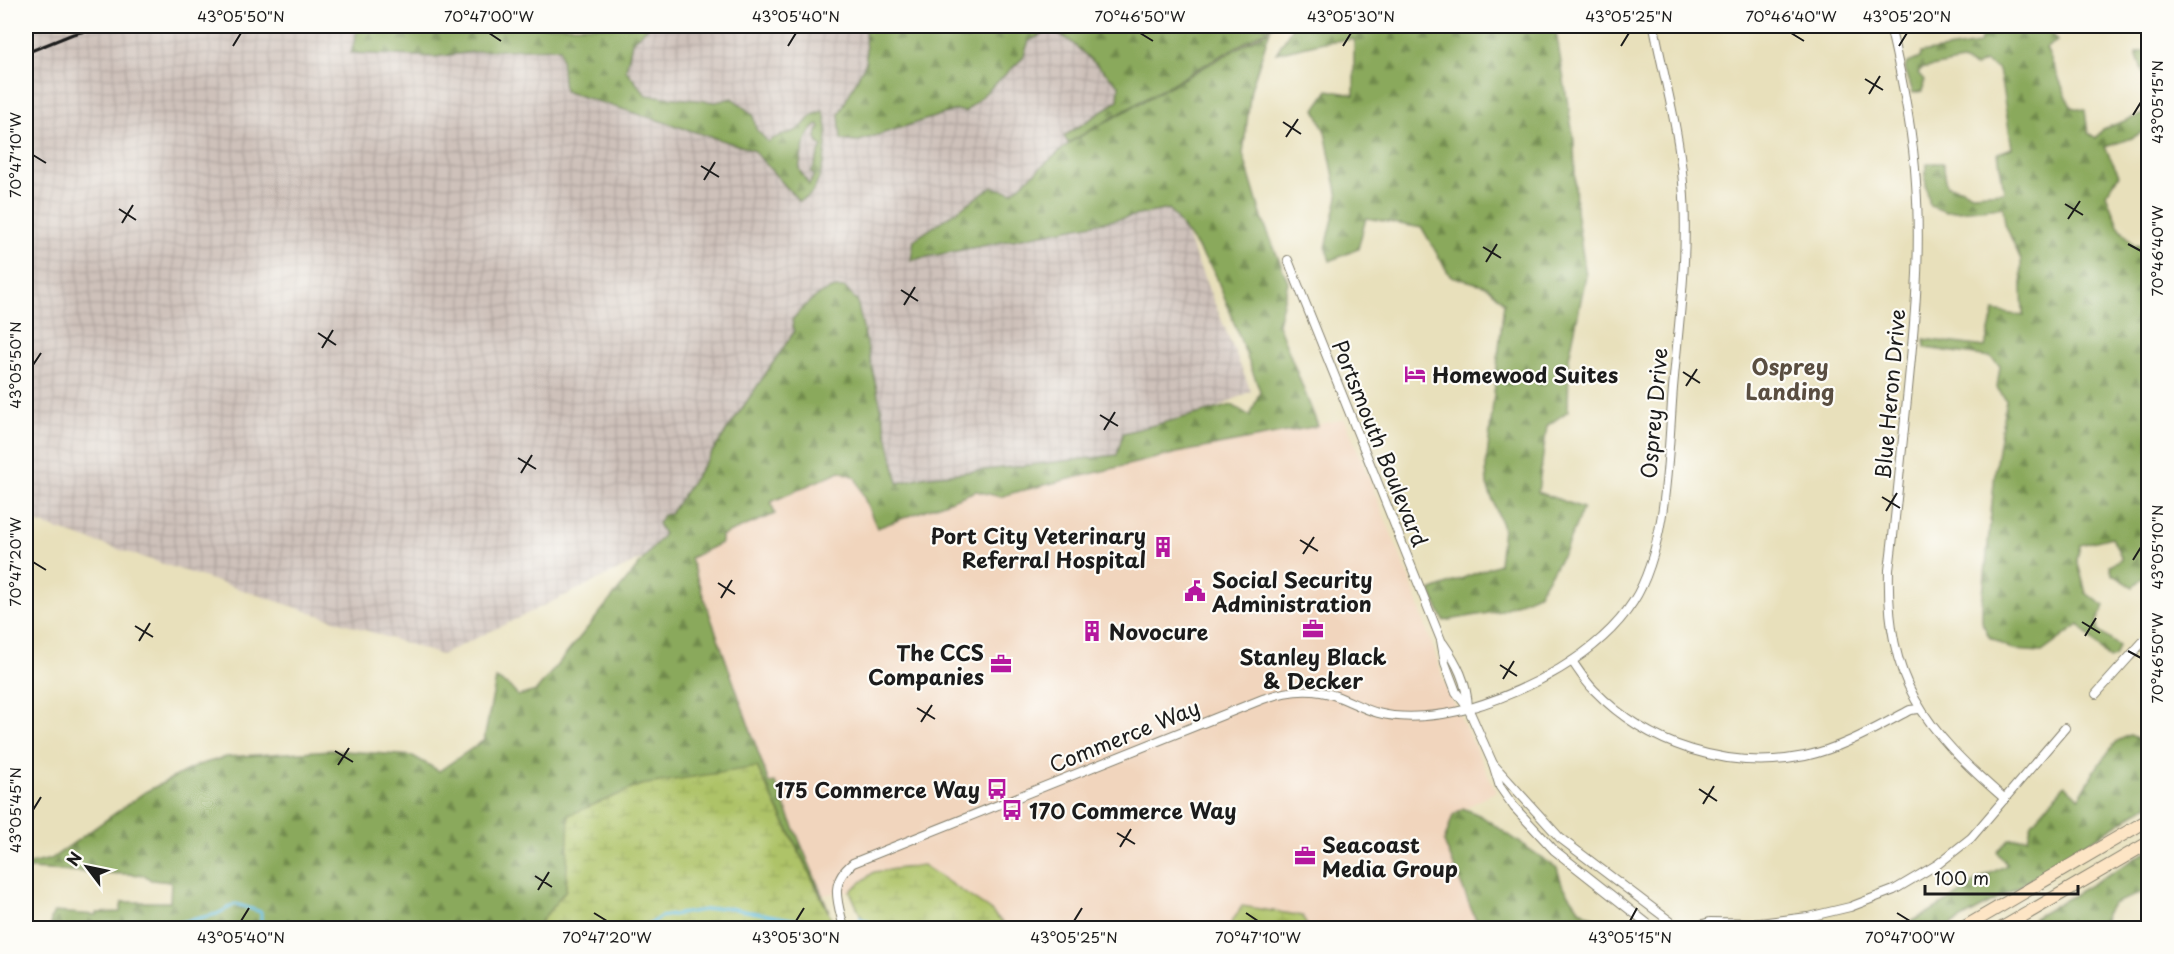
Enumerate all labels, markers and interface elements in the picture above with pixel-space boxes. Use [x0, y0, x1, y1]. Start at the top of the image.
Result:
text: 43°05'50"N [197, 4, 285, 27]
text: 70°47'00"W [444, 4, 535, 27]
text: 43°05'40"N [752, 4, 840, 27]
text: 70°46'50"W [1095, 4, 1186, 27]
text: 43°05'30"N [1307, 4, 1395, 27]
text: 43°05'25"N [1585, 4, 1673, 27]
text: 70°46'40"W [1745, 4, 1837, 27]
text: 43°05'20"N [1863, 4, 1951, 27]
text: 43°05'15"N [2145, 60, 2168, 144]
text: 70°47'10"W [3, 111, 26, 198]
text: 70°46'40"W [2145, 205, 2168, 297]
street label: Blue Heron Drive [1866, 307, 1912, 481]
text: 43°05'50"N [3, 321, 26, 409]
street label: Portsmouth Boulevard [1325, 335, 1437, 551]
street label: Osprey Drive [1631, 346, 1675, 480]
district label: Osprey Landing [1746, 349, 1834, 407]
place label: Homewood Suites [1432, 358, 1618, 390]
hotel icon: Homewood Suites [1403, 362, 1427, 386]
text: 43°05'10"N [2145, 505, 2168, 589]
text: 70°47'20"W [3, 517, 26, 607]
place label: Port City Veterinary Referral Hospital [931, 519, 1146, 575]
building icon: Port City Veterinary Referral Hospital [1151, 535, 1175, 559]
place label: Social Security Administration [1211, 563, 1372, 619]
public building icon: Social Security Administration [1183, 579, 1207, 603]
text: 70°46'50"W [2145, 612, 2168, 703]
place label: Novocure [1109, 615, 1208, 647]
office icon: Stanley Black & Decker [1301, 617, 1325, 641]
building icon: Novocure [1080, 619, 1104, 643]
place label: The CCS Companies [868, 636, 984, 692]
place label: Stanley Black & Decker [1239, 640, 1387, 696]
office icon: The CCS Companies [989, 652, 1013, 676]
street label: Commerce Way [1044, 690, 1204, 780]
text: 43°05'45"N [3, 767, 26, 853]
place label: 175 Commerce Way [775, 773, 980, 805]
bus stop icon: 175 Commerce Way [985, 777, 1009, 801]
place label: 170 Commerce Way [1029, 794, 1236, 826]
bus stop icon: 170 Commerce Way [1000, 798, 1024, 822]
place label: Seacoast Media Group [1322, 828, 1458, 884]
north arrow [57, 837, 117, 897]
office icon: Seacoast Media Group [1293, 844, 1317, 868]
text: N [60, 847, 87, 870]
scale bar [1925, 858, 2078, 896]
text: 100 m [1934, 864, 1989, 891]
text: 43°05'40"N [197, 925, 285, 948]
text: 70°47'20"W [562, 925, 652, 948]
text: 43°05'30"N [752, 925, 840, 948]
text: 43°05'25"N [1030, 925, 1118, 948]
text: 70°47'10"W [1215, 925, 1302, 948]
text: 43°05'15"N [1588, 925, 1672, 948]
text: 70°47'00"W [1865, 925, 1956, 948]

